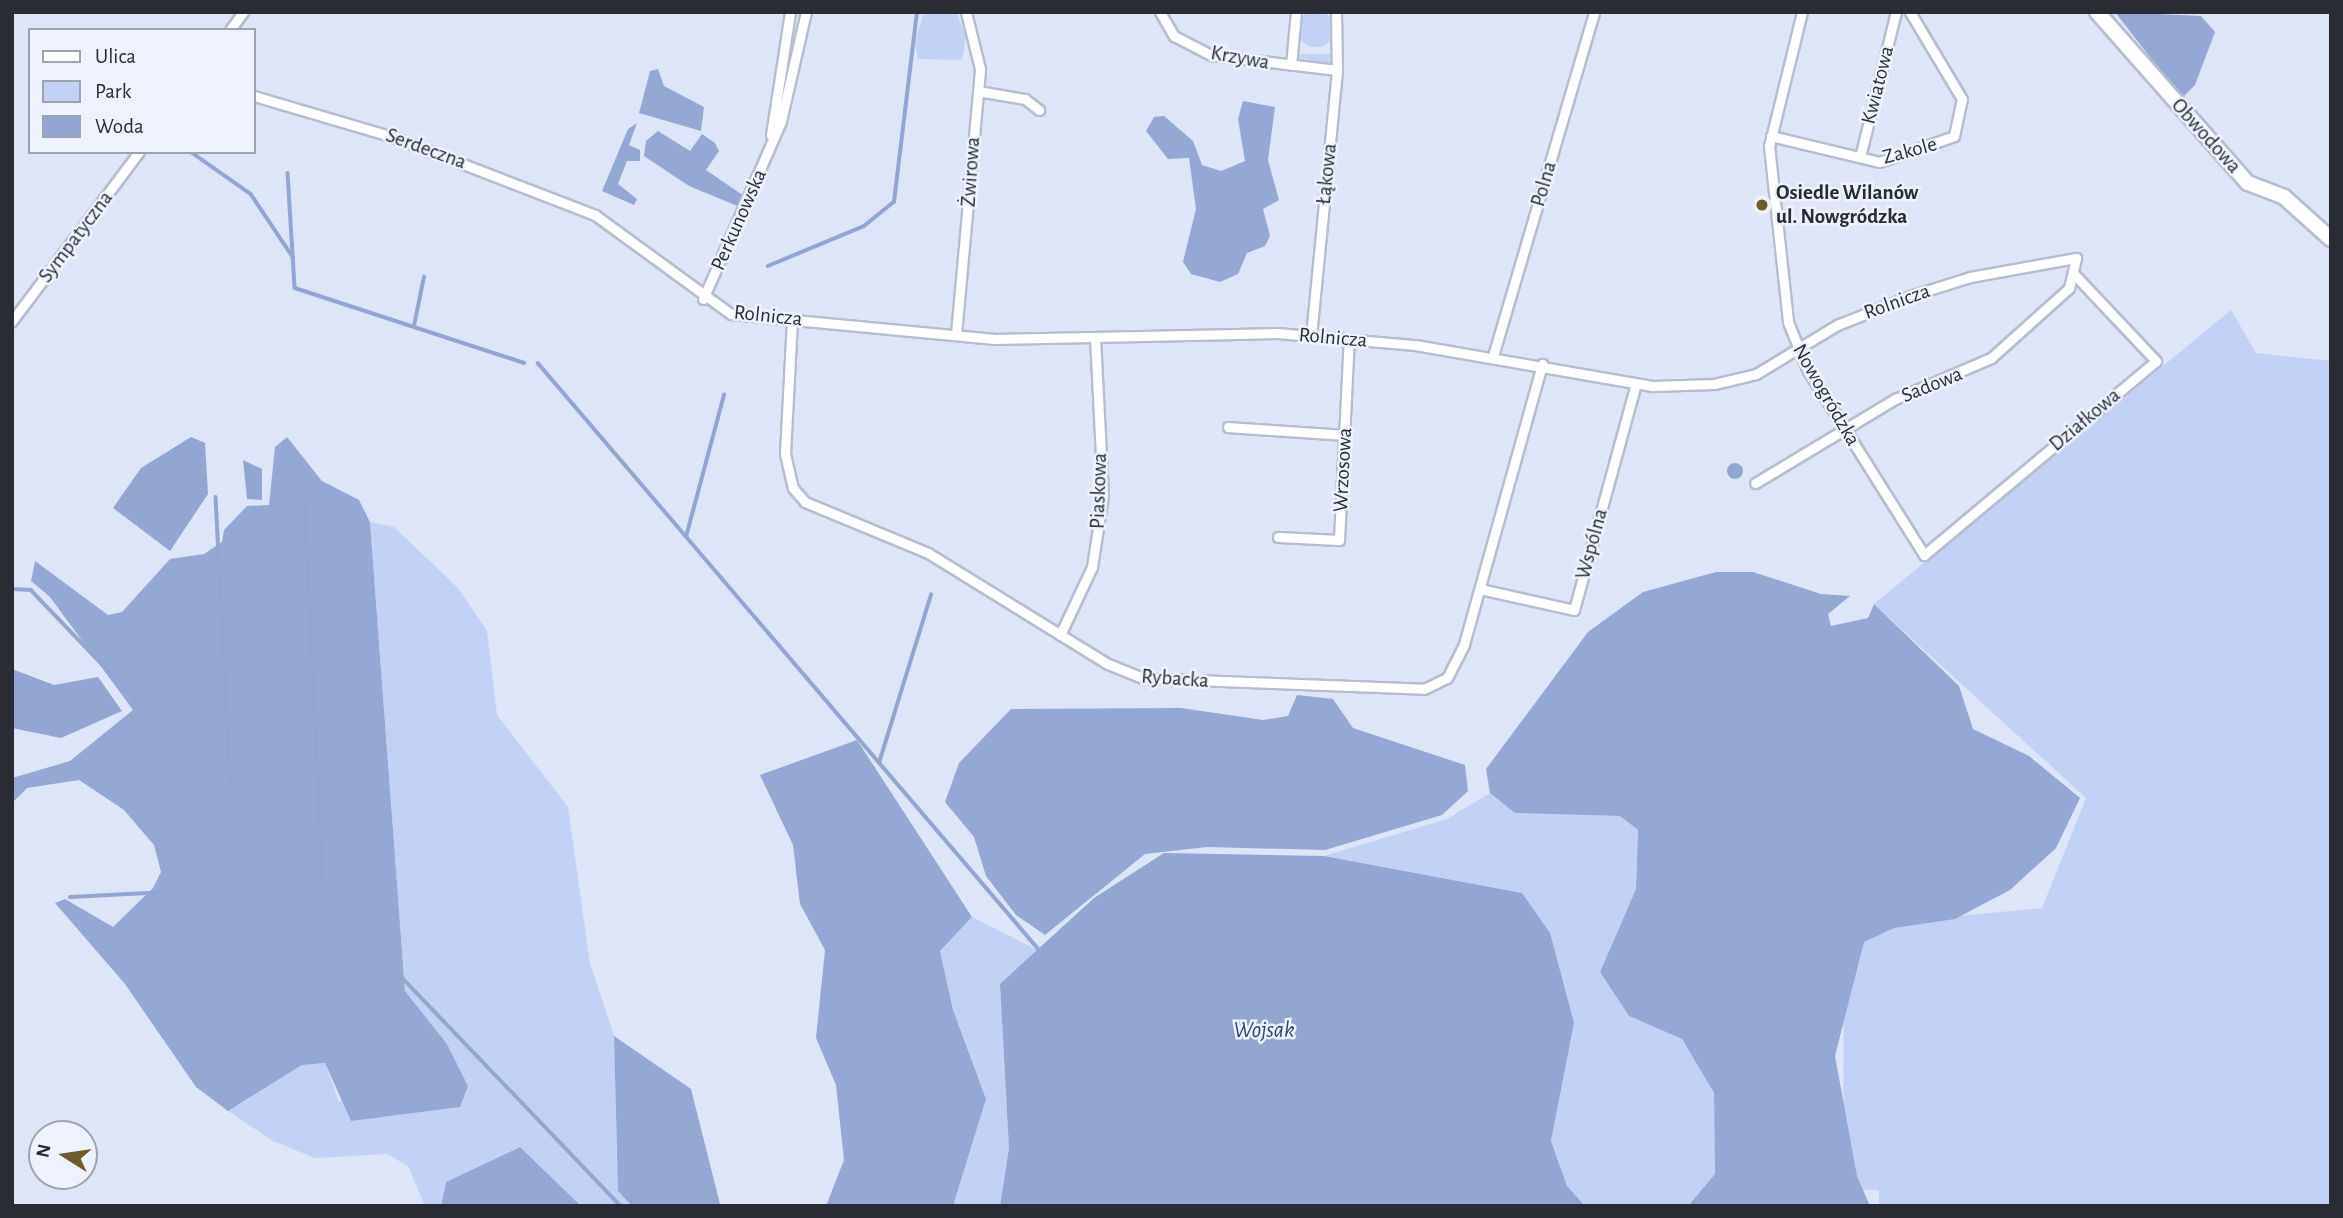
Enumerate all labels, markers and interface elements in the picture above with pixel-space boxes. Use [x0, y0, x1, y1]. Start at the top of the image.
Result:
legend [28, 28, 256, 154]
street label: Krzywa [1209, 40, 1271, 76]
street label: Kwiatowa [1856, 43, 1900, 127]
text: Ulica [95, 46, 136, 67]
text: Park [95, 81, 131, 102]
street label: Obwodowa [2166, 93, 2246, 179]
text: Woda [95, 116, 144, 137]
street label: Serdeczna [382, 123, 470, 175]
street label: Zakole [1880, 132, 1940, 170]
street label: Żwirowa [956, 136, 986, 208]
street label: Łąkowa [1311, 142, 1343, 206]
street label: Polna [1526, 158, 1562, 210]
street label: Perkunowska [705, 165, 773, 275]
place label: Osiedle Wilanów ul. Nowgródzka [1776, 180, 1918, 230]
street label: Sympatyczna [33, 186, 119, 288]
marker: Osiedle Wilanów ul. Nowgródzka [1754, 197, 1770, 213]
street label: Rolnicza [1860, 278, 1934, 326]
street label: Rolnicza [732, 300, 804, 332]
street label: Rolnicza [1298, 322, 1368, 354]
street label: Nowogródzka [1787, 339, 1865, 451]
street label: Sadowa [1898, 361, 1966, 409]
street label: Działkowa [2044, 383, 2126, 457]
street label: Wrzosowa [1328, 427, 1358, 513]
street label: Piaskowa [1085, 452, 1113, 530]
street label: Wspólna [1570, 506, 1614, 582]
street label: Rybacka [1140, 664, 1210, 694]
water label: Wojsak [1233, 1017, 1295, 1045]
north arrow [28, 1120, 98, 1190]
text: N [33, 1143, 55, 1159]

